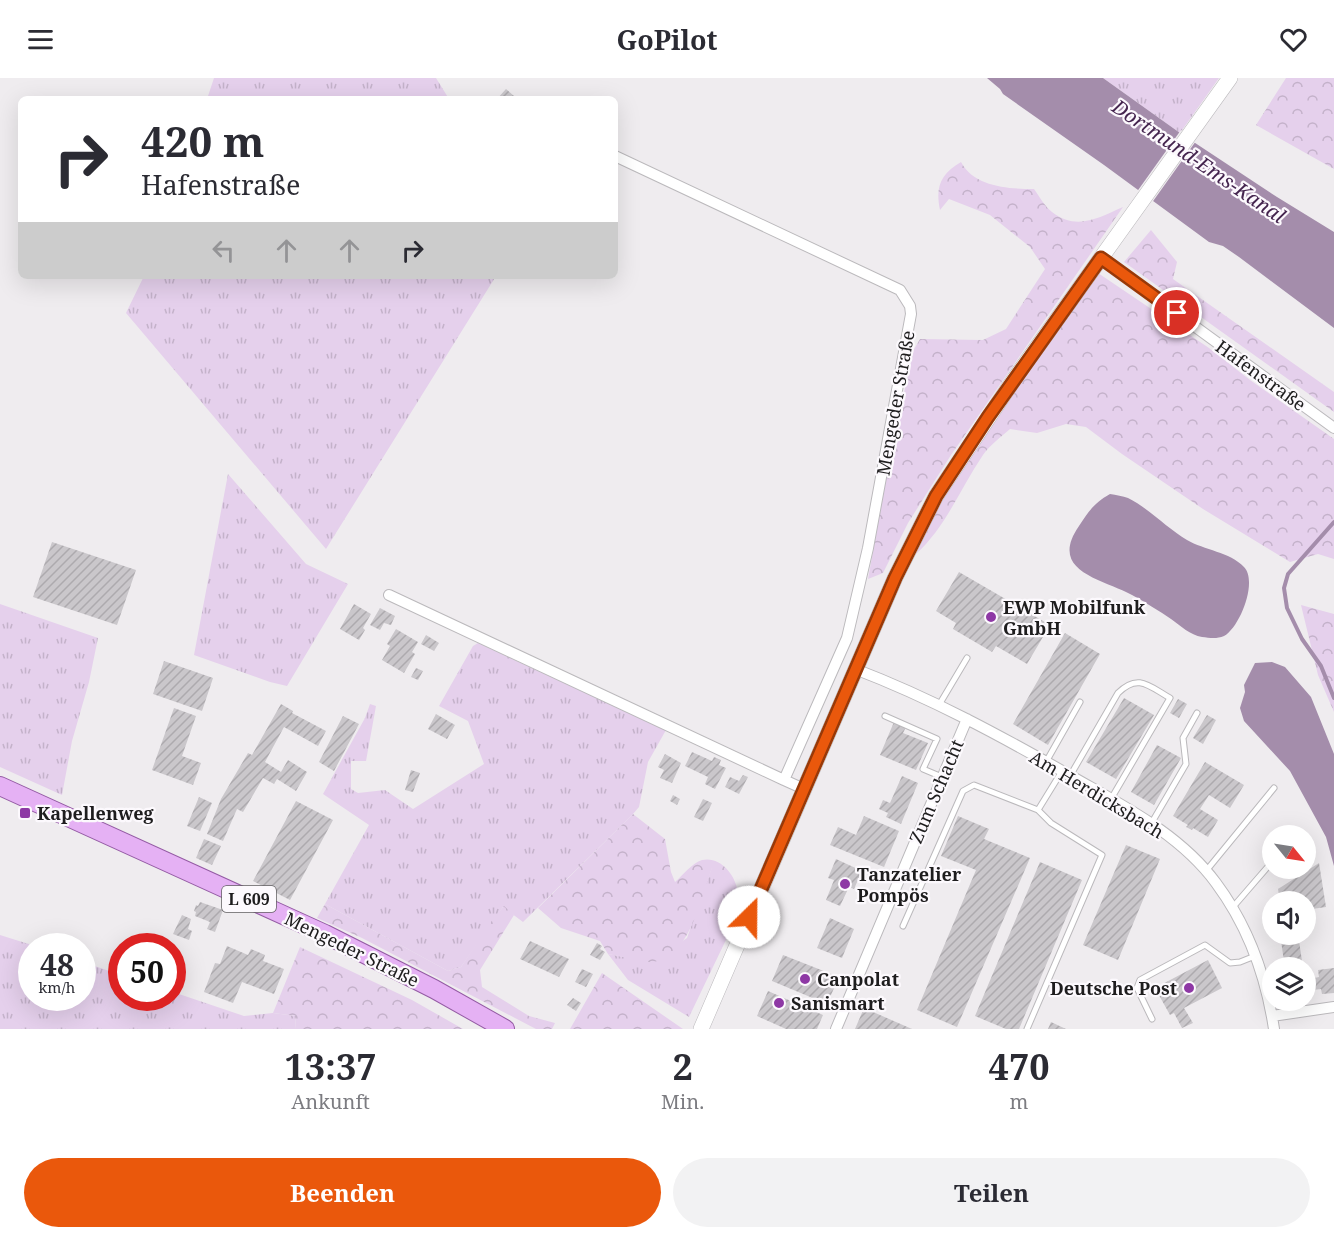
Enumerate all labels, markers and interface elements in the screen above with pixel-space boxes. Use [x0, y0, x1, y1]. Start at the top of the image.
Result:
text: GoPilot [616, 21, 718, 58]
icon: menu [24, 23, 57, 56]
icon: heart [1277, 23, 1310, 56]
water label: Dortmund-Ems-Kanal [1106, 92, 1291, 229]
text: 420 m [141, 112, 265, 169]
icon: right [42, 120, 120, 198]
text: Hafenstraße [141, 166, 300, 203]
icon: left [207, 234, 240, 267]
icon: ahead [270, 234, 303, 267]
icon: ahead [333, 234, 366, 267]
icon: right [396, 234, 429, 267]
pin [1151, 287, 1202, 338]
icon: arrive [1160, 296, 1193, 329]
street label: Mengeder Straße [870, 329, 920, 477]
street label: Hafenstraße [1211, 334, 1311, 416]
place label: EWP Mobilfunk GmbH [1003, 595, 1146, 640]
marker: EWP Mobilfunk GmbH [984, 610, 998, 624]
street label: Zum Schacht [903, 735, 969, 847]
street label: Am Herdicksbach [1025, 744, 1169, 844]
place label: Kapellenweg [37, 801, 155, 825]
marker: Kapellenweg [18, 806, 32, 820]
north arrow [1262, 825, 1316, 879]
map controls [1262, 825, 1316, 1011]
place label: Tanzatelier Pompös [857, 862, 962, 907]
marker: Tanzatelier Pompös [838, 877, 852, 891]
position arrow [717, 885, 781, 949]
road number: L 609 [222, 886, 276, 912]
button: sound [1262, 891, 1316, 945]
street label: Mengeder Straße [281, 906, 423, 992]
speed limit sign: 50 [108, 933, 186, 1011]
text: 48 [40, 944, 74, 985]
button: layers [1262, 957, 1316, 1011]
place label: Canpolat [817, 967, 899, 991]
marker: Canpolat [798, 972, 812, 986]
place label: Deutsche Post [1050, 976, 1177, 1000]
text: km/h [39, 977, 75, 997]
marker: Deutsche Post [1182, 981, 1196, 995]
place label: Sanismart [791, 991, 884, 1015]
marker: Sanismart [772, 996, 786, 1010]
text: 13:37 [284, 1042, 377, 1091]
text: 2 [672, 1042, 693, 1091]
text: 470 [989, 1042, 1050, 1091]
text: Ankunft [291, 1088, 370, 1115]
text: Min. [661, 1088, 704, 1115]
text: m [1010, 1088, 1029, 1115]
button: Beenden [24, 1158, 661, 1227]
button: Teilen [673, 1158, 1310, 1227]

